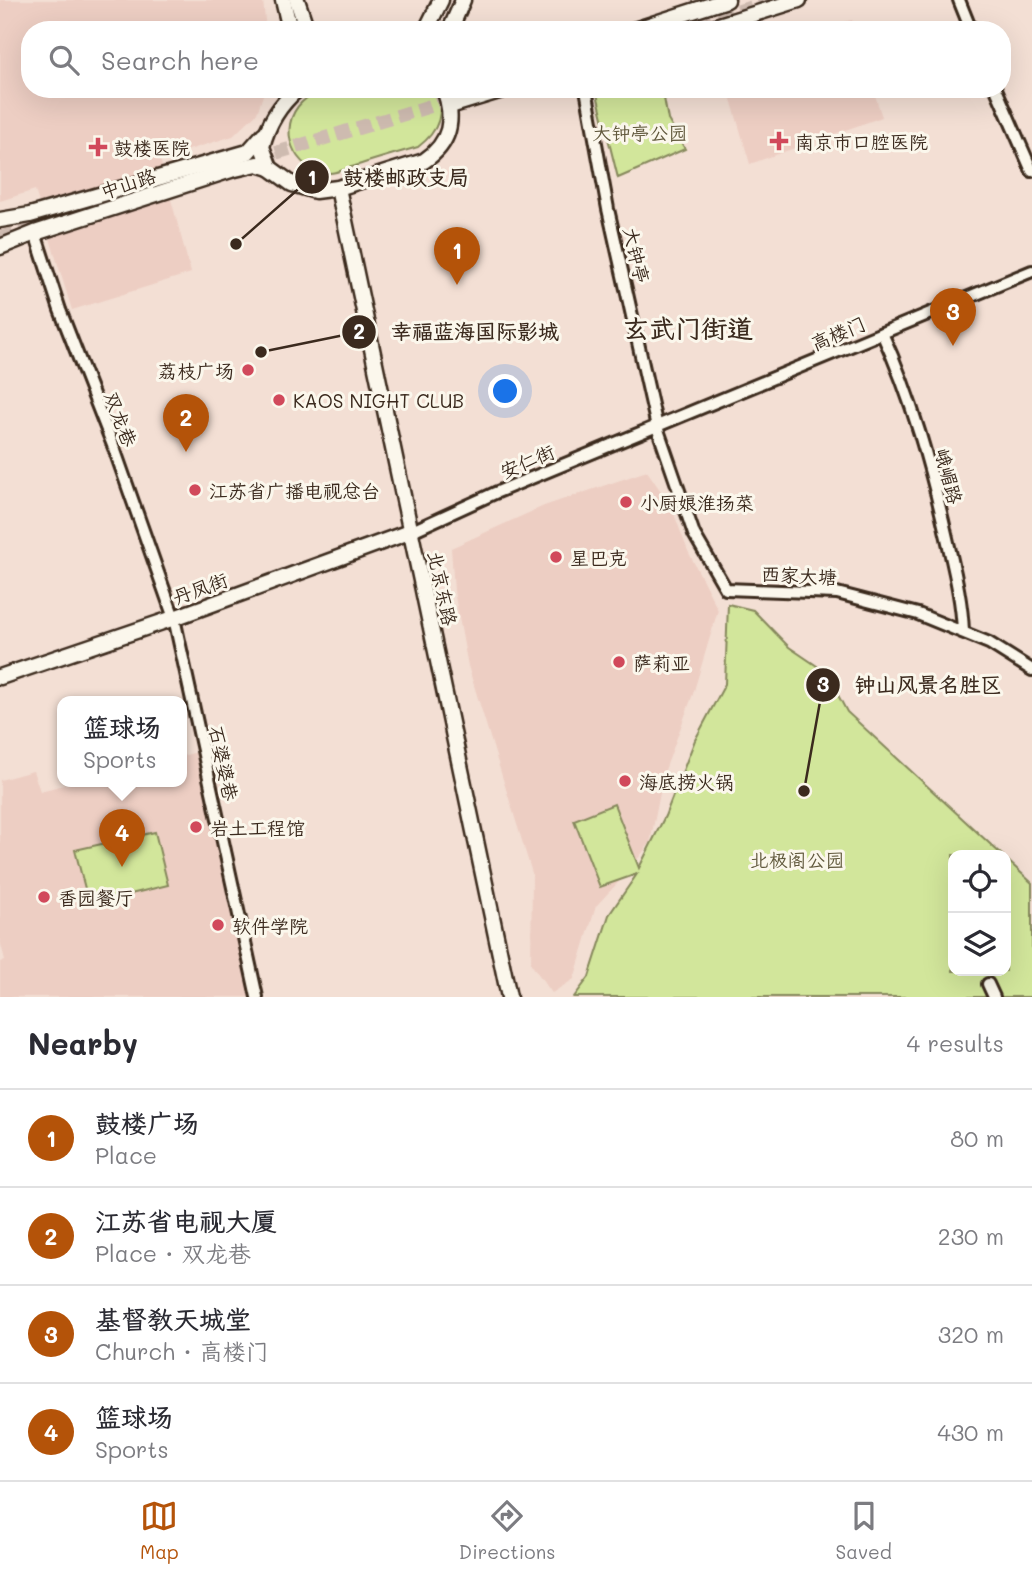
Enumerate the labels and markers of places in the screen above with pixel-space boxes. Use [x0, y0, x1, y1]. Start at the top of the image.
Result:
place label: 南京市口腔医院 [795, 129, 928, 154]
marker: 南京市口腔医院 [769, 131, 789, 151]
place label: 鼓楼医院 [114, 135, 190, 160]
marker: 鼓楼医院 [88, 137, 108, 157]
callout: 鼓楼邮政支局 [294, 156, 483, 198]
pin: 1 [434, 227, 480, 285]
pin: 3 [930, 288, 976, 346]
callout: 幸福蓝海国际影城 [342, 311, 573, 353]
place label: 荔枝广场 [158, 358, 234, 383]
marker: 荔枝广场 [240, 362, 256, 378]
place label: KAOS NIGHT CLUB [293, 388, 464, 413]
marker: KAOS NIGHT CLUB [271, 392, 287, 408]
pin: 2 [163, 394, 209, 452]
place label: 江苏省广播电视总台 [209, 478, 380, 503]
marker: 江苏省广播电视总台 [187, 482, 203, 498]
place label: 小厨娘淮扬菜 [640, 490, 754, 515]
marker: 小厨娘淮扬菜 [618, 494, 634, 510]
place label: 星巴克 [570, 545, 627, 570]
marker: 星巴克 [548, 549, 564, 565]
place label: 萨莉亚 [633, 650, 690, 675]
marker: 萨莉亚 [611, 654, 627, 670]
callout: 钟山风景名胜区 [806, 664, 1016, 706]
place label: 海底捞火锅 [639, 769, 734, 794]
marker: 海底捞火锅 [617, 773, 633, 789]
pin: 4 [99, 809, 145, 867]
place label: 岩土工程馆 [210, 815, 305, 840]
marker: 岩土工程馆 [188, 819, 204, 835]
place label: 香园餐厅 [58, 885, 134, 910]
marker: 香园餐厅 [36, 889, 52, 905]
place label: 软件学院 [232, 913, 308, 938]
marker: 软件学院 [210, 917, 226, 933]

